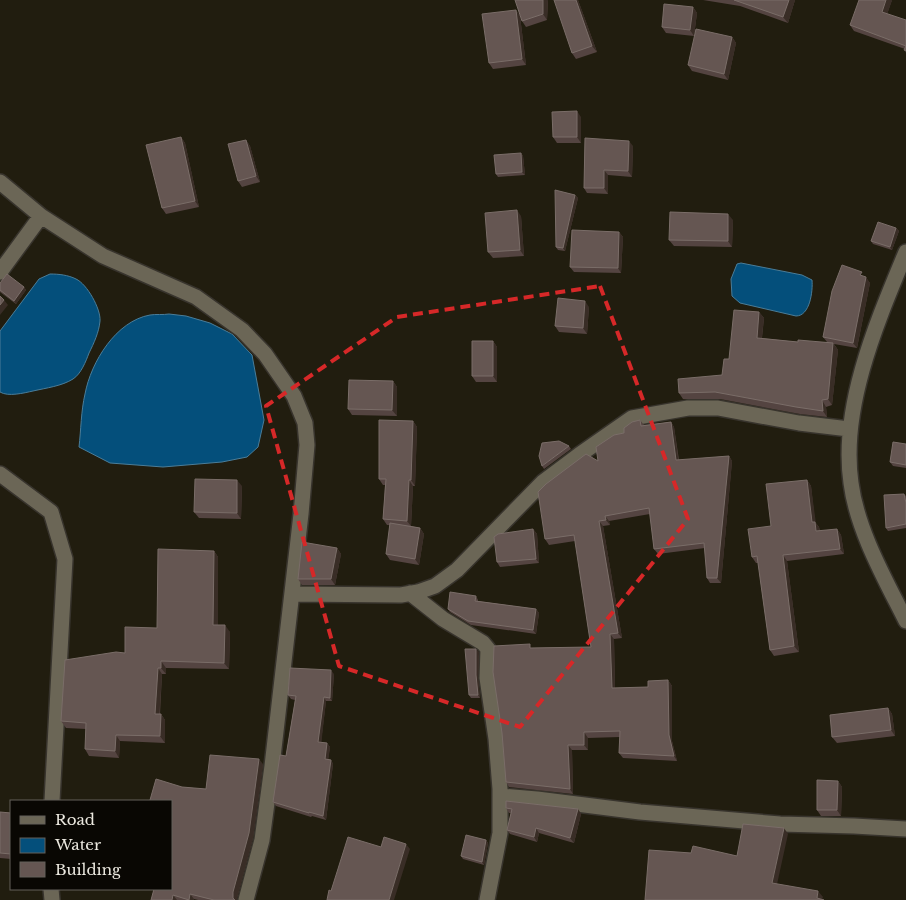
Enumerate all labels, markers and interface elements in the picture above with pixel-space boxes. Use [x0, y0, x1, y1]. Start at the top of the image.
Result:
legend [10, 800, 172, 890]
text: Road [55, 810, 95, 829]
text: Water [54, 835, 102, 854]
text: Building [55, 860, 122, 879]

